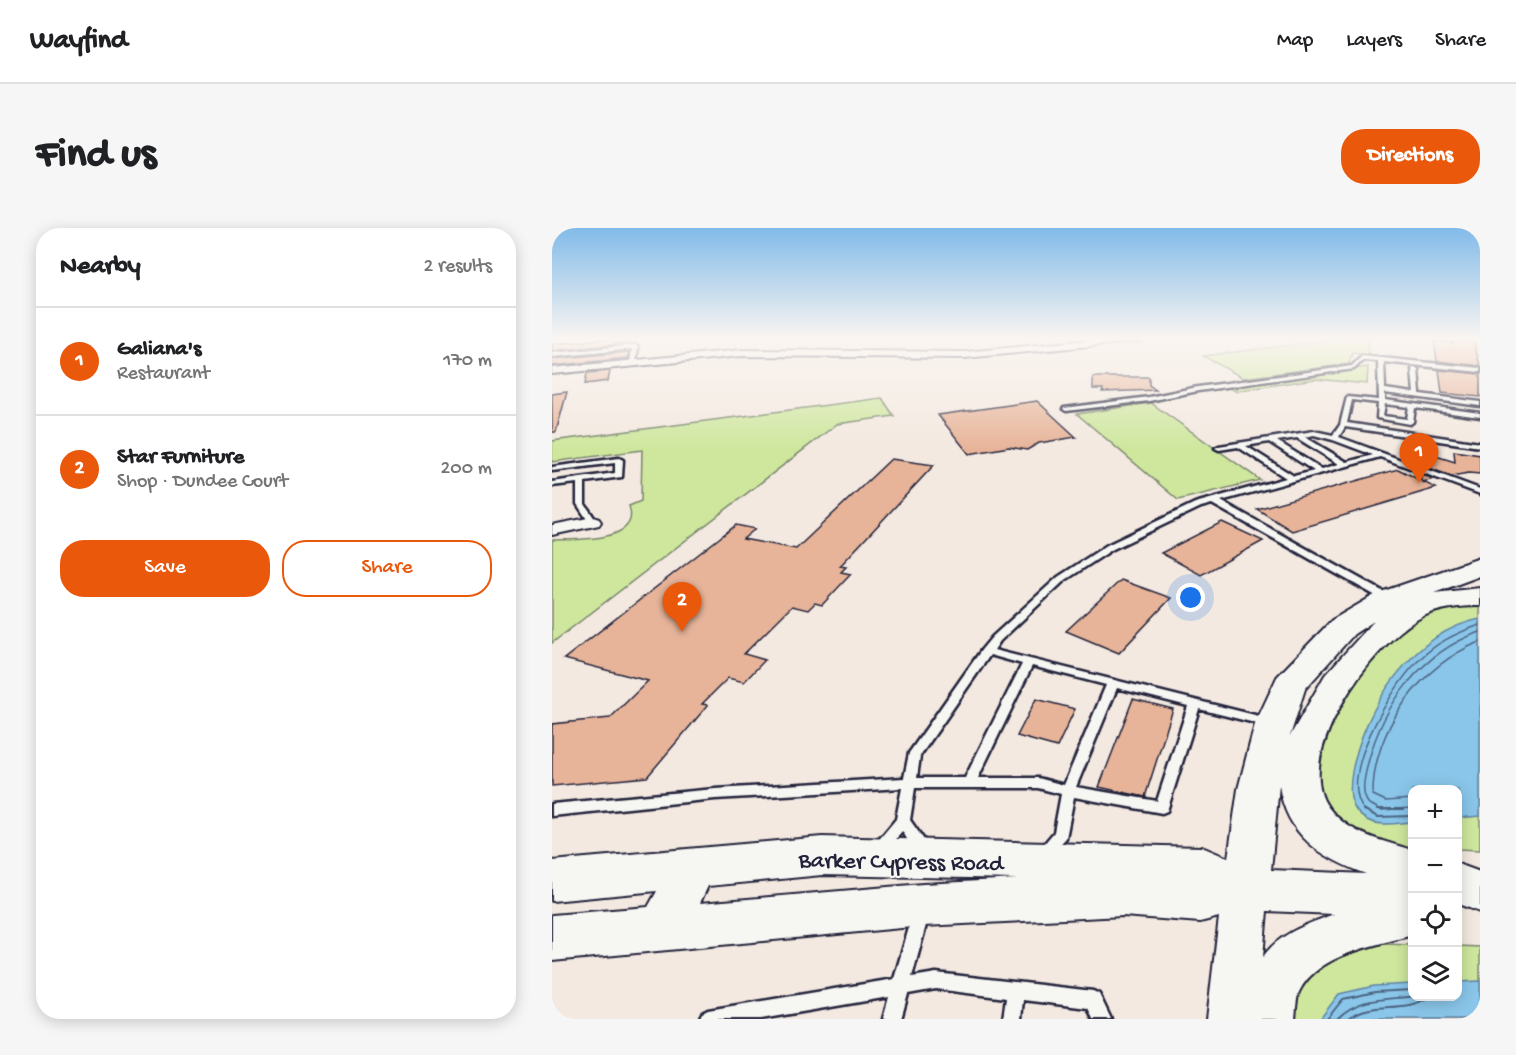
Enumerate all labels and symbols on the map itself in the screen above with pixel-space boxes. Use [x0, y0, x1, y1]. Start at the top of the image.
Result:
pin: 1 [1400, 434, 1438, 483]
pin: 2 [662, 582, 702, 632]
your location [1176, 583, 1205, 612]
street label: Barker Cypress Road [797, 847, 1005, 880]

